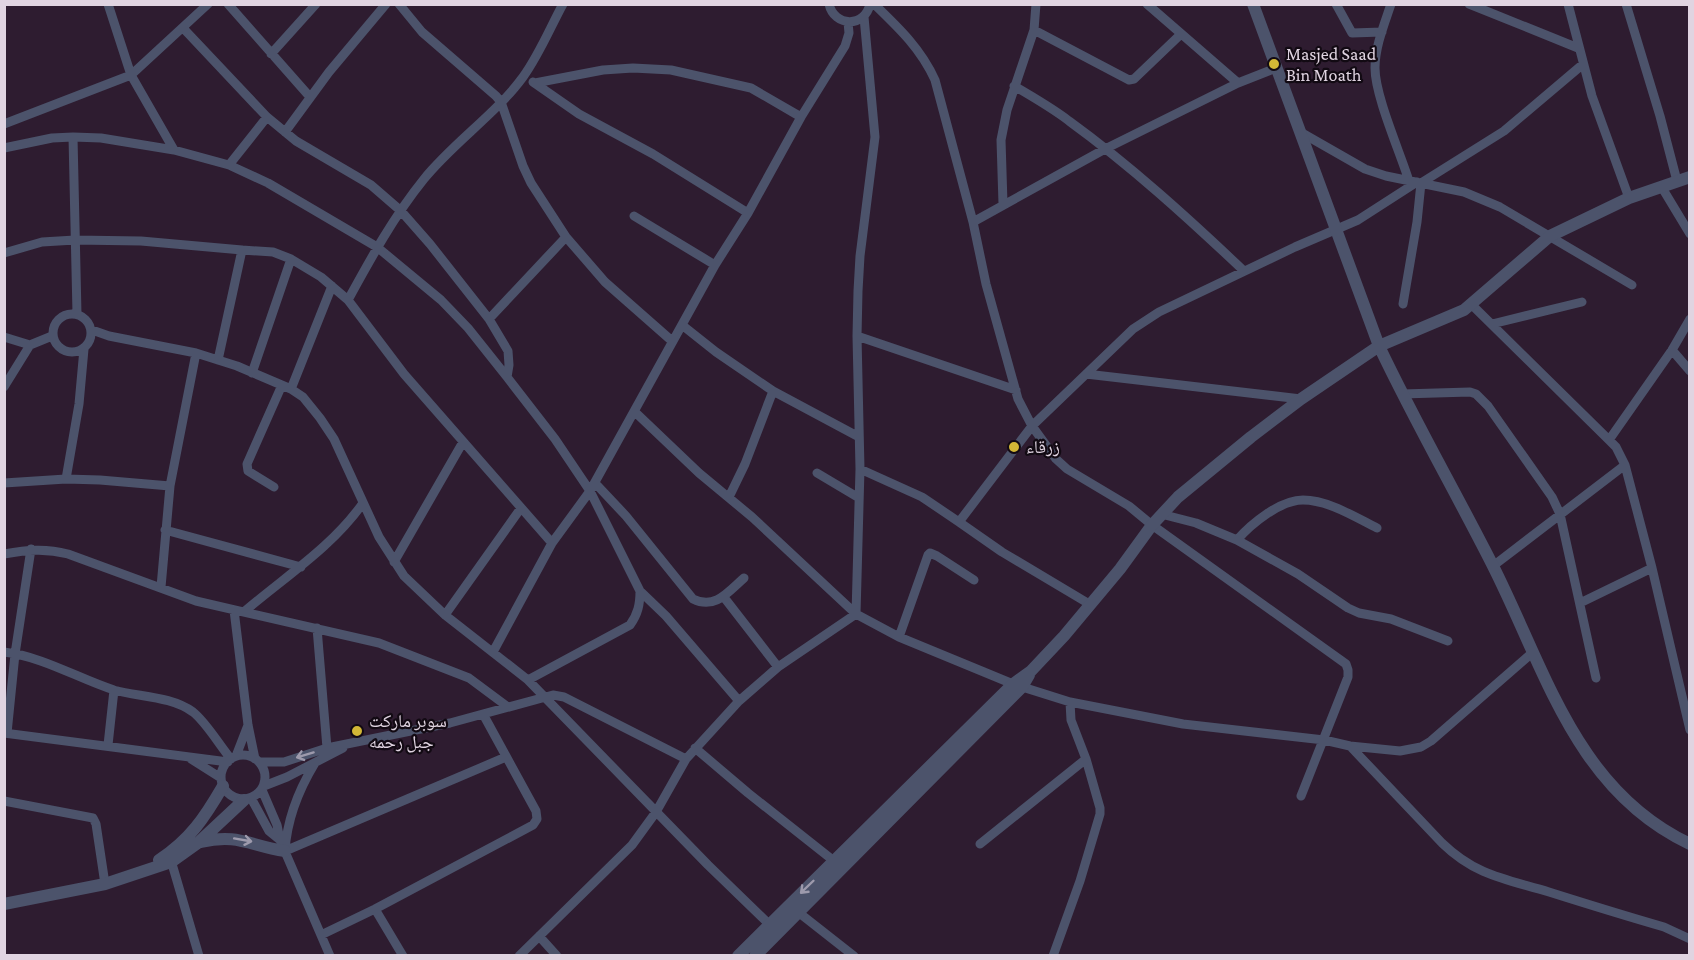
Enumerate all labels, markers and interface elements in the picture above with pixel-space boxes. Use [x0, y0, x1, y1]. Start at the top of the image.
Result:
place label: Masjed Saad Bin Moath [1286, 44, 1377, 85]
marker: Masjed Saad Bin Moath [1267, 57, 1281, 71]
place label: زرقاء [1026, 437, 1060, 457]
marker: زرقاء [1007, 440, 1021, 454]
place label: سوبر ماركت جبل رحمه [369, 711, 447, 753]
marker: سوبر ماركت جبل رحمه [350, 724, 364, 738]
one-way arrow [296, 750, 315, 761]
one-way arrow [232, 835, 252, 846]
one-way arrow [800, 879, 815, 894]

